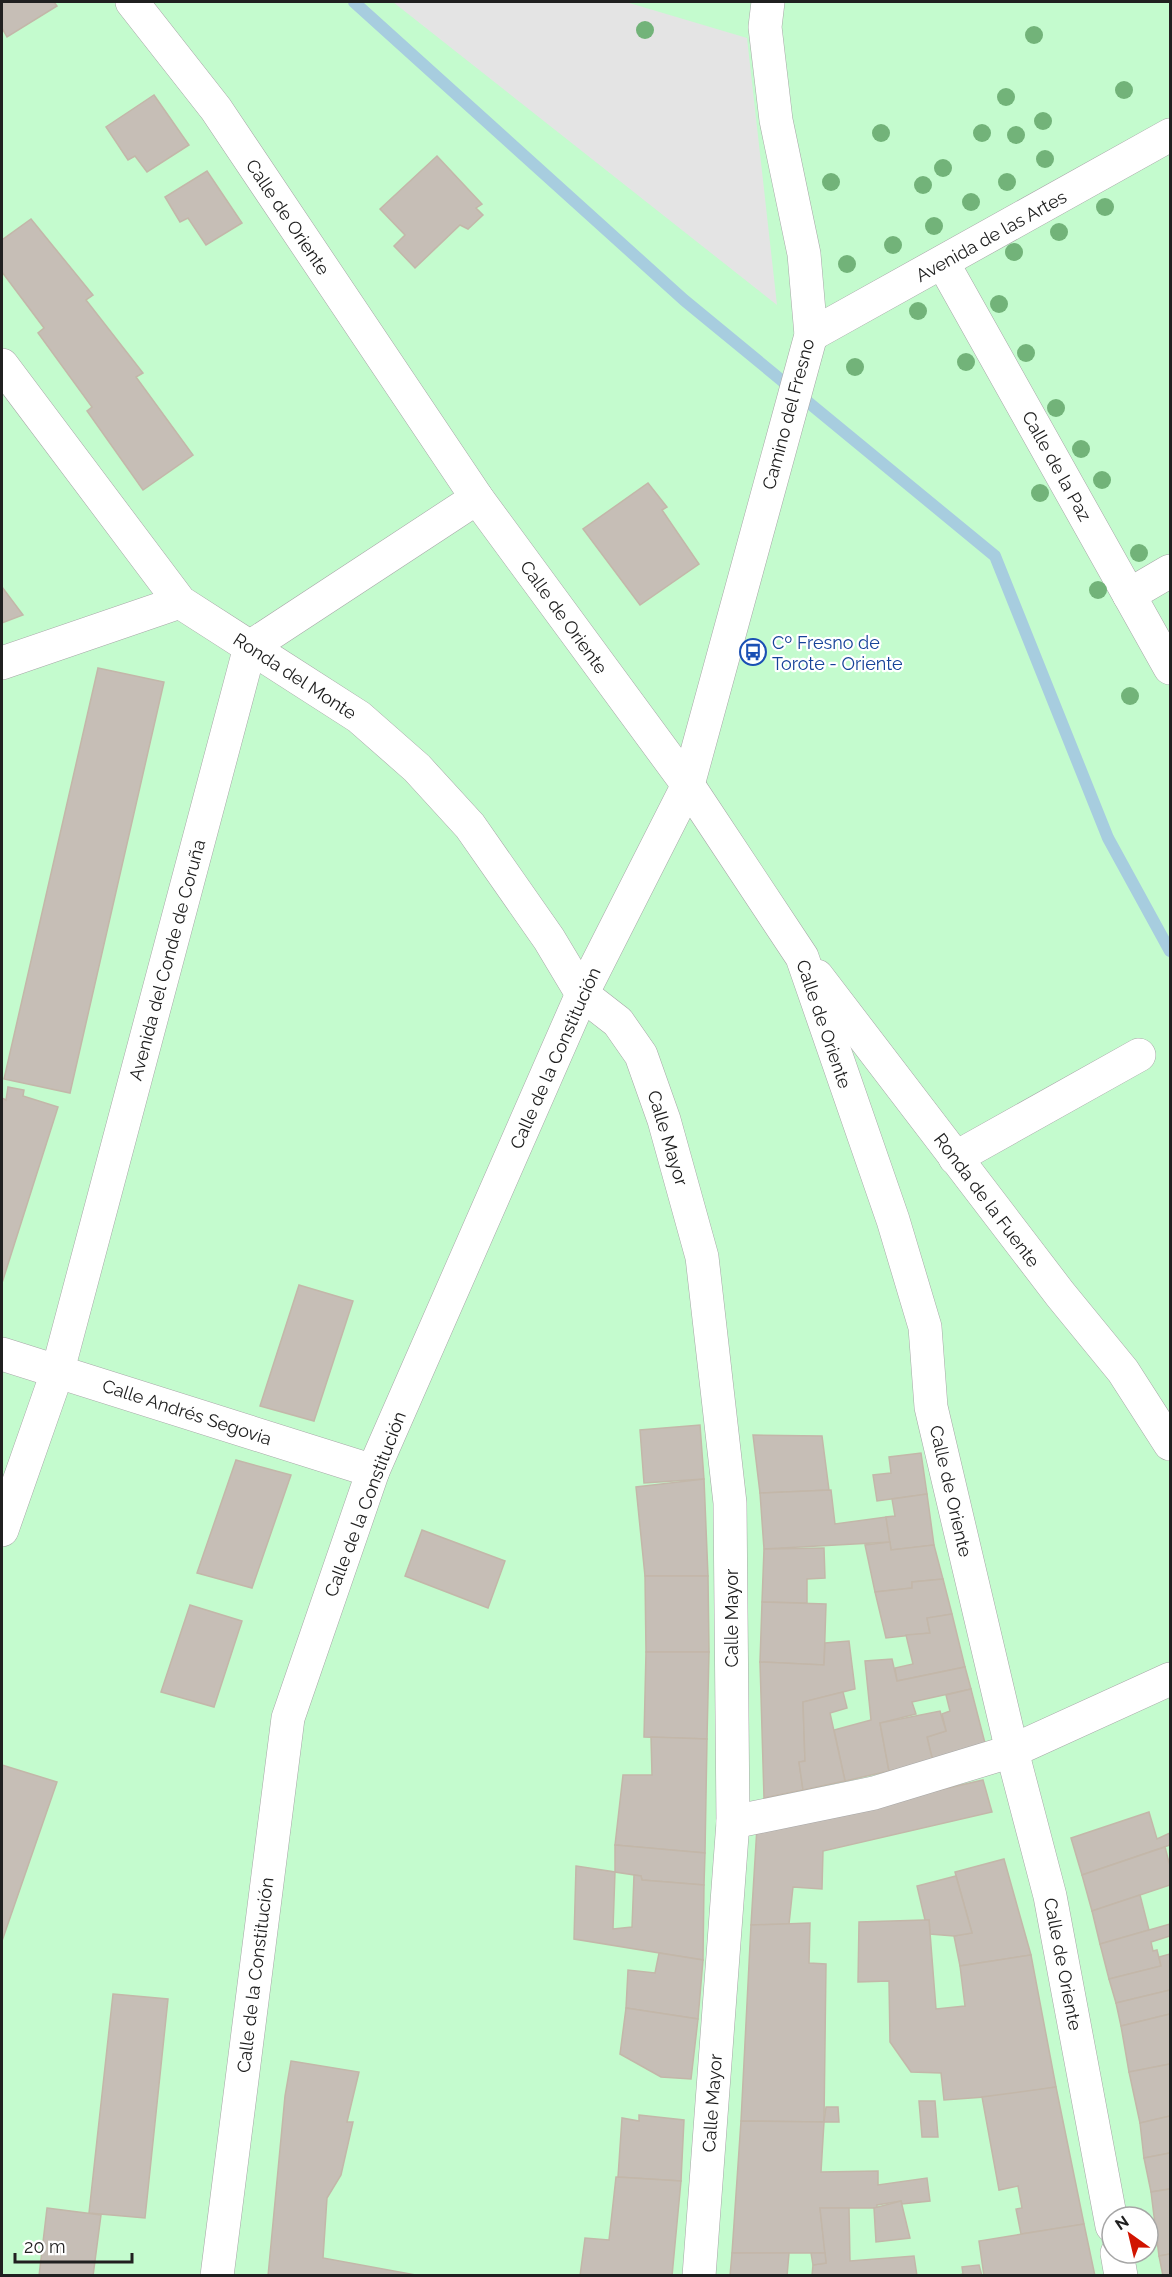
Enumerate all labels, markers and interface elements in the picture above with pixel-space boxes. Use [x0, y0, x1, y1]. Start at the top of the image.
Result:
street label: Calle de Oriente [242, 155, 335, 279]
street label: Avenida de las Artes [912, 186, 1070, 286]
street label: Camino del Fresno [758, 336, 818, 492]
street label: Calle de la Paz [1018, 407, 1096, 525]
street label: Calle de Oriente [516, 556, 612, 678]
street label: Ronda del Monte [230, 628, 361, 724]
place label: Cº Fresno de Torote - Oriente [772, 632, 903, 674]
bus stop icon: Cº Fresno de Torote - Oriente [738, 637, 768, 667]
street label: Avenida del Conde de Coruña [125, 837, 209, 1083]
street label: Calle de Oriente [792, 957, 856, 1091]
street label: Calle de la Constitución [505, 964, 605, 1152]
street label: Calle Mayor [644, 1088, 693, 1189]
street label: Ronda de la Fuente [930, 1129, 1044, 1271]
street label: Calle Andrés Segovia [100, 1375, 274, 1449]
street label: Calle de la Constitución [320, 1408, 410, 1600]
street label: Calle de Oriente [926, 1423, 976, 1559]
street label: Calle Mayor [721, 1568, 742, 1667]
street label: Calle de la Constitución [233, 1876, 277, 2074]
street label: Calle de Oriente [1040, 1896, 1086, 2032]
street label: Calle Mayor [698, 2052, 726, 2153]
north arrow [1100, 2205, 1160, 2265]
text: N [1112, 2212, 1132, 2234]
scale bar [15, 2226, 132, 2264]
text: 20 m [24, 2236, 66, 2257]

